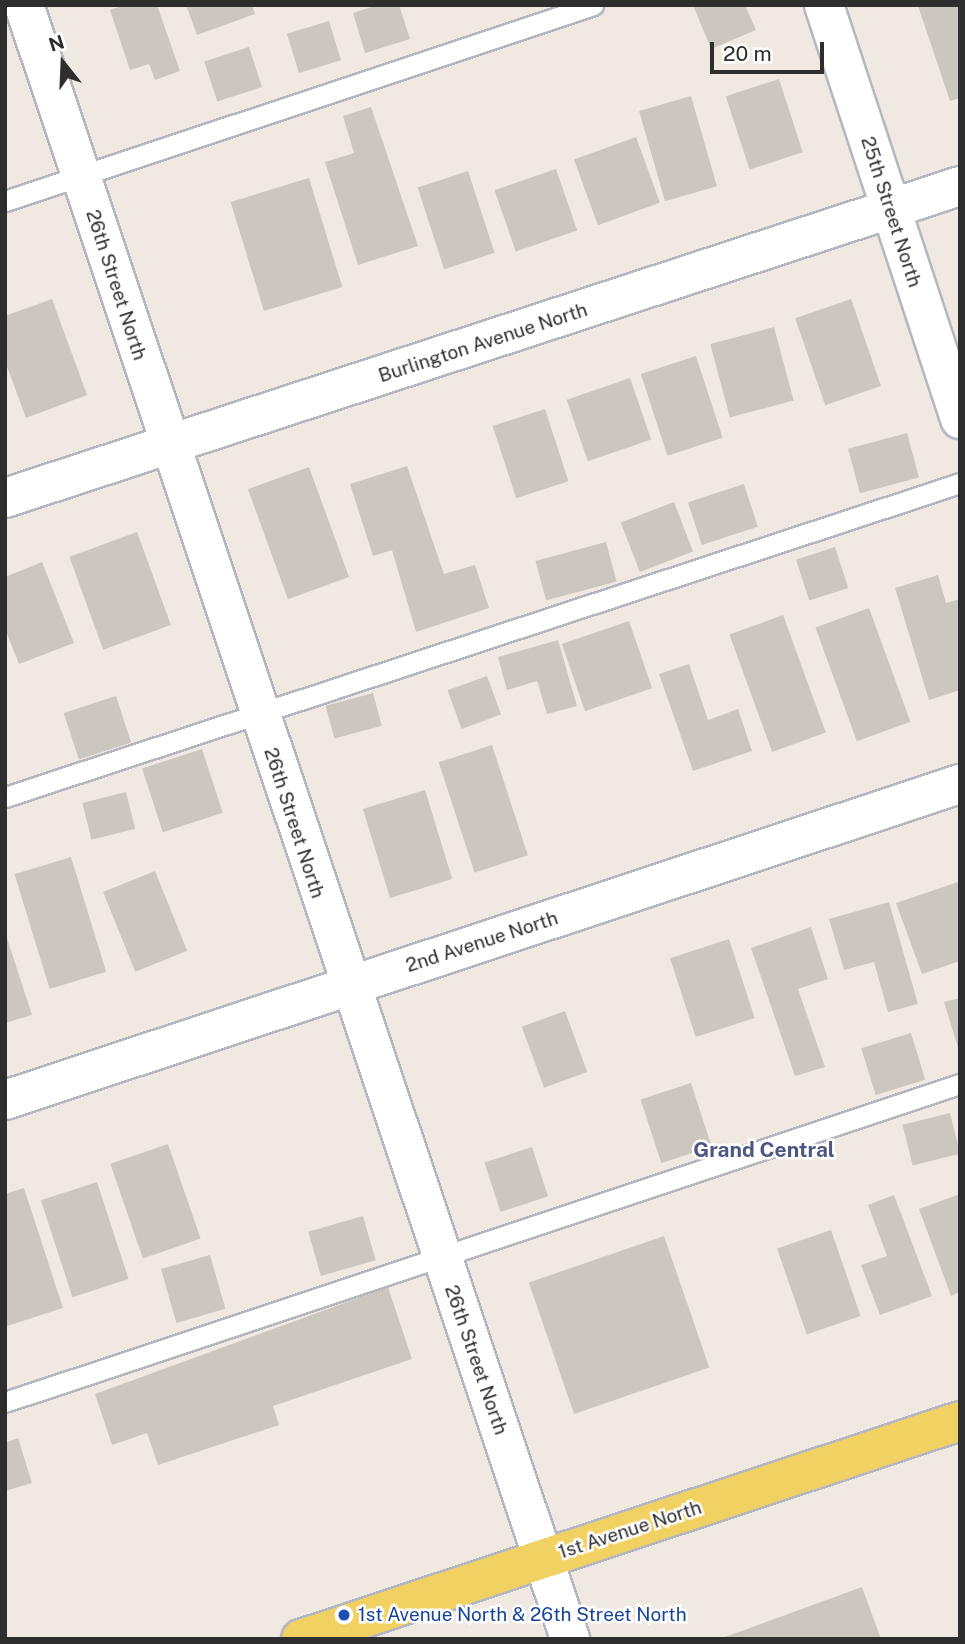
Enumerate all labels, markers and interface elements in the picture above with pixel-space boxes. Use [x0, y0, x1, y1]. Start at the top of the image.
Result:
north arrow [28, 28, 98, 98]
scale bar [713, 28, 827, 72]
text: N [46, 30, 67, 56]
text: 20 m [723, 41, 772, 66]
street label: 25th Street North [856, 134, 926, 290]
street label: 26th Street North [81, 207, 151, 363]
street label: Burlington Avenue North [376, 298, 590, 388]
street label: 26th Street North [259, 745, 329, 901]
street label: 2nd Avenue North [403, 907, 561, 977]
district label: Grand Central [693, 1137, 835, 1163]
street label: 26th Street North [440, 1282, 512, 1438]
street label: 1st Avenue North [555, 1496, 705, 1564]
place label: 1st Avenue North & 26th Street North [358, 1604, 687, 1626]
marker: 1st Avenue North & 26th Street North [336, 1607, 352, 1623]

